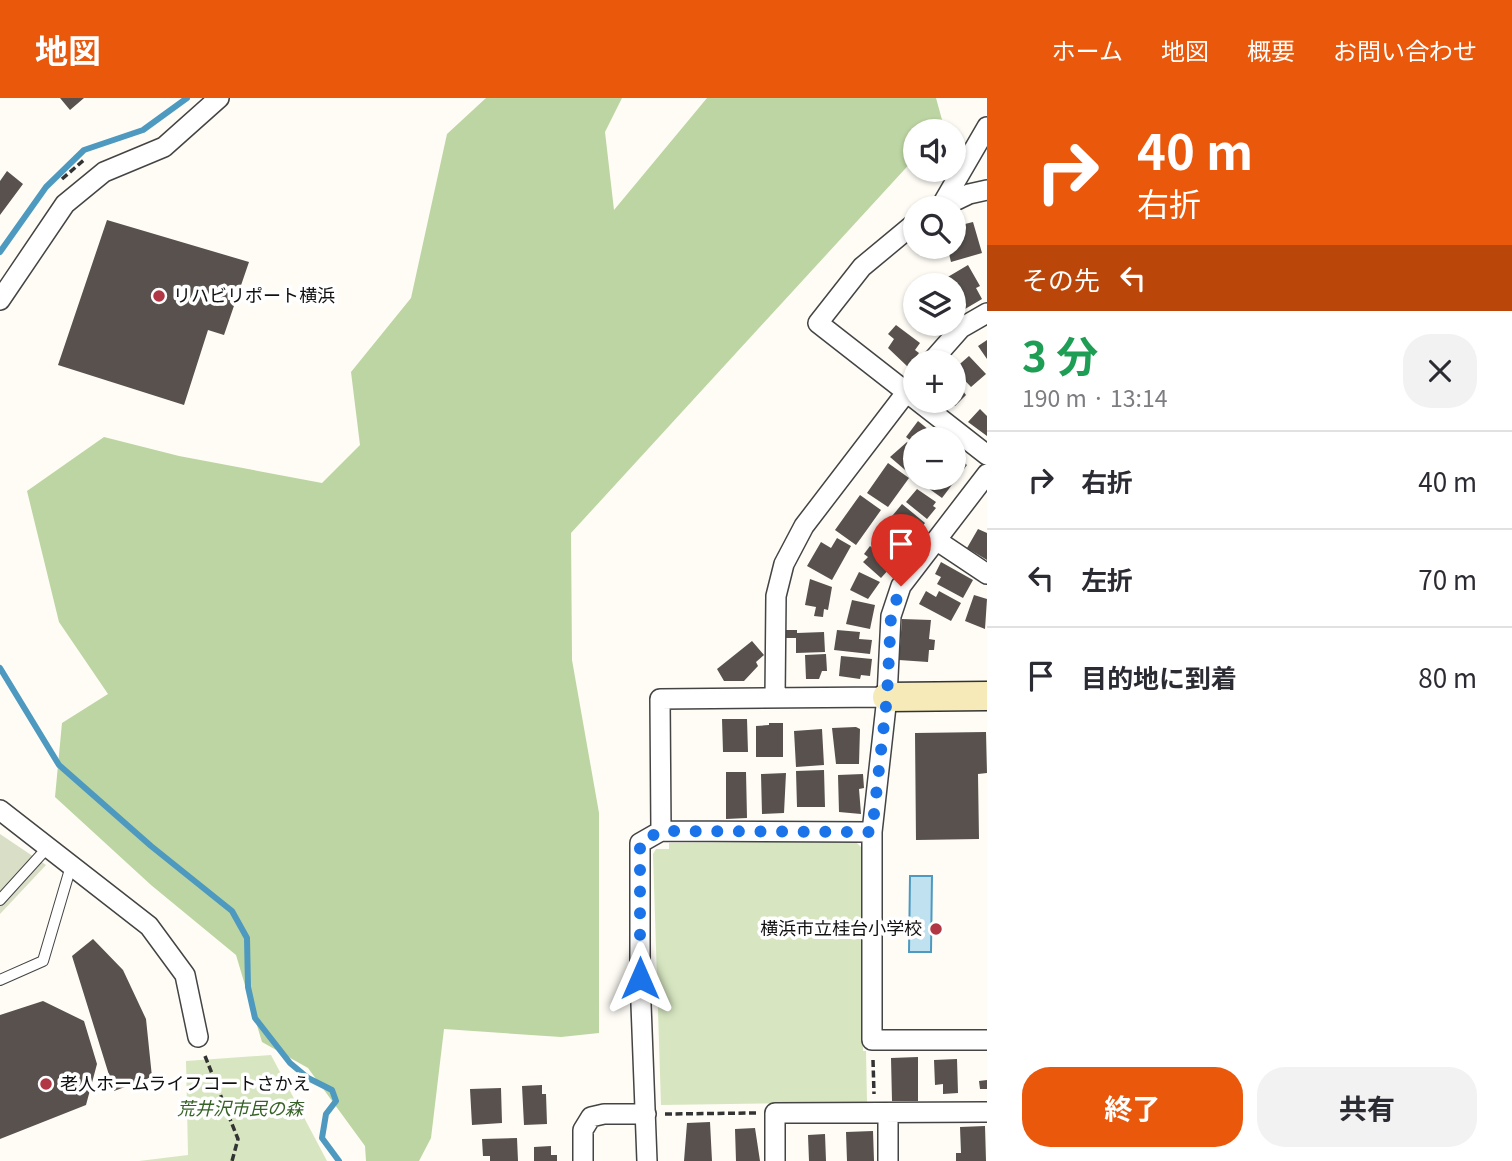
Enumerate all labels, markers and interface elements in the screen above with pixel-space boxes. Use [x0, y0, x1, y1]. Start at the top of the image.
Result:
text: 地図 [35, 25, 101, 73]
text: ホーム [1052, 32, 1123, 67]
text: 地図 [1161, 32, 1209, 67]
text: 概要 [1247, 32, 1295, 67]
text: お問い合わせ [1333, 32, 1477, 67]
text: 40 m [1137, 113, 1253, 184]
map controls [903, 119, 966, 490]
button: sound [903, 119, 966, 182]
icon: right [1022, 126, 1113, 217]
text: 右折 [1137, 179, 1201, 225]
button: search [903, 196, 966, 259]
icon: left [1114, 259, 1152, 297]
text: その先 [1022, 260, 1100, 297]
button: layers [903, 273, 966, 336]
place label: リハビリポート横浜 [173, 281, 335, 307]
marker: リハビリポート横浜 [151, 288, 167, 304]
text: 3 分 [1022, 323, 1098, 384]
button: close [1403, 334, 1477, 408]
button: + [903, 350, 966, 413]
text: 190 m · 13:14 [1022, 380, 1167, 414]
button: − [903, 427, 966, 490]
icon: right [1022, 461, 1060, 499]
text: 右折 [1081, 462, 1133, 499]
text: 40 m [1418, 462, 1477, 499]
pin [871, 514, 931, 586]
icon: arrive [882, 525, 920, 563]
icon: left [1022, 559, 1060, 597]
text: 左折 [1081, 560, 1133, 597]
text: 70 m [1418, 560, 1477, 597]
icon: arrive [1022, 657, 1060, 695]
text: 目的地に到着 [1081, 658, 1237, 695]
text: 80 m [1418, 658, 1477, 695]
place label: 横浜市立桂台小学校 [760, 914, 922, 940]
marker: 横浜市立桂台小学校 [928, 921, 944, 937]
position arrow [603, 941, 677, 1015]
button: 終了 [1022, 1067, 1243, 1147]
button: 共有 [1257, 1067, 1477, 1147]
place label: 老人ホームライフコートさかえ [60, 1069, 311, 1095]
marker: 老人ホームライフコートさかえ [38, 1076, 54, 1092]
park label: 荒井沢市民の森 [177, 1094, 305, 1120]

